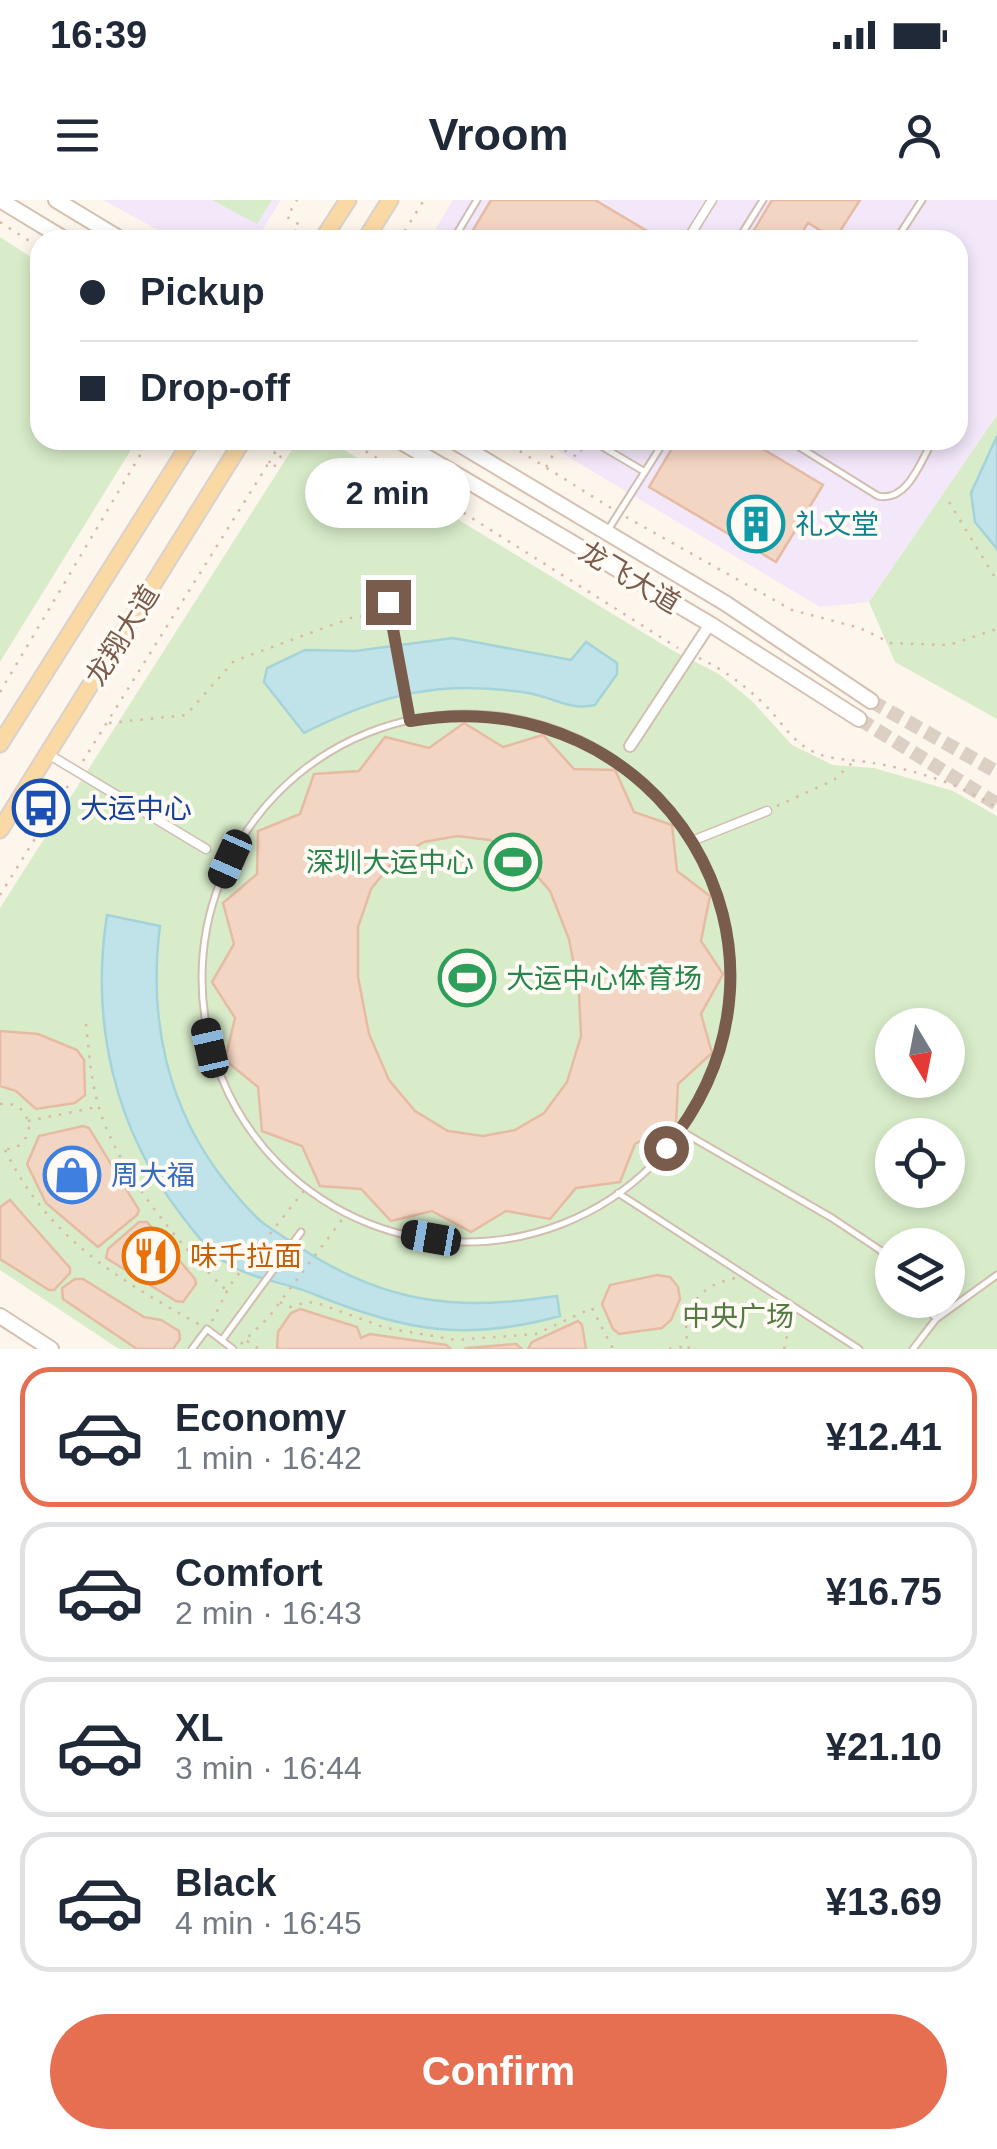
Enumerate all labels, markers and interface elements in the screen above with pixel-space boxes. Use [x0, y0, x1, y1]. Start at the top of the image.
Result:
text: 16:39 [50, 14, 147, 56]
icon: menu [50, 108, 105, 163]
icon: person [892, 108, 947, 163]
text: Vroom [428, 109, 569, 160]
text: Pickup [140, 271, 265, 313]
text: Drop-off [140, 367, 290, 409]
callout: 2 min [306, 457, 470, 527]
text: 2 min [346, 475, 429, 511]
building icon: 礼文堂 [726, 494, 786, 554]
place label: 礼文堂 [795, 509, 879, 540]
street label: 龙飞大道 [574, 535, 686, 620]
street label: 龙翔大道 [80, 580, 165, 691]
route end [366, 580, 411, 625]
bus stop icon: 大运中心 [11, 778, 71, 838]
place label: 大运中心 [80, 793, 192, 824]
car [204, 825, 256, 893]
sports icon: 深圳大运中心 [483, 832, 543, 892]
place label: 深圳大运中心 [306, 847, 474, 878]
sports icon: 大运中心体育场 [437, 948, 497, 1008]
place label: 大运中心体育场 [506, 963, 702, 994]
north arrow [875, 1008, 965, 1098]
map controls [875, 1008, 965, 1318]
car [189, 1015, 231, 1081]
button: locate [875, 1118, 965, 1208]
route start [644, 1126, 689, 1171]
shop icon: 周大福 [42, 1145, 102, 1205]
place label: 周大福 [111, 1160, 195, 1191]
car [399, 1218, 463, 1258]
restaurant icon: 味千拉面 [121, 1226, 181, 1286]
button: layers [875, 1228, 965, 1318]
place label: 味千拉面 [190, 1241, 302, 1272]
park label: 中央广场 [682, 1301, 794, 1332]
icon: car [55, 1392, 145, 1482]
text: Economy [175, 1397, 346, 1439]
text: ¥12.41 [826, 1416, 942, 1458]
text: 1 min · 16:42 [175, 1440, 362, 1476]
icon: car [55, 1547, 145, 1637]
text: Comfort [175, 1552, 323, 1594]
text: ¥16.75 [826, 1571, 942, 1613]
text: 2 min · 16:43 [175, 1595, 362, 1631]
icon: car [55, 1702, 145, 1792]
text: XL [175, 1707, 224, 1749]
text: ¥21.10 [826, 1726, 942, 1768]
text: 3 min · 16:44 [175, 1750, 362, 1786]
icon: car [55, 1857, 145, 1947]
text: Black [175, 1862, 276, 1904]
text: ¥13.69 [826, 1881, 942, 1923]
text: 4 min · 16:45 [175, 1905, 362, 1941]
button: Confirm [50, 2014, 947, 2129]

